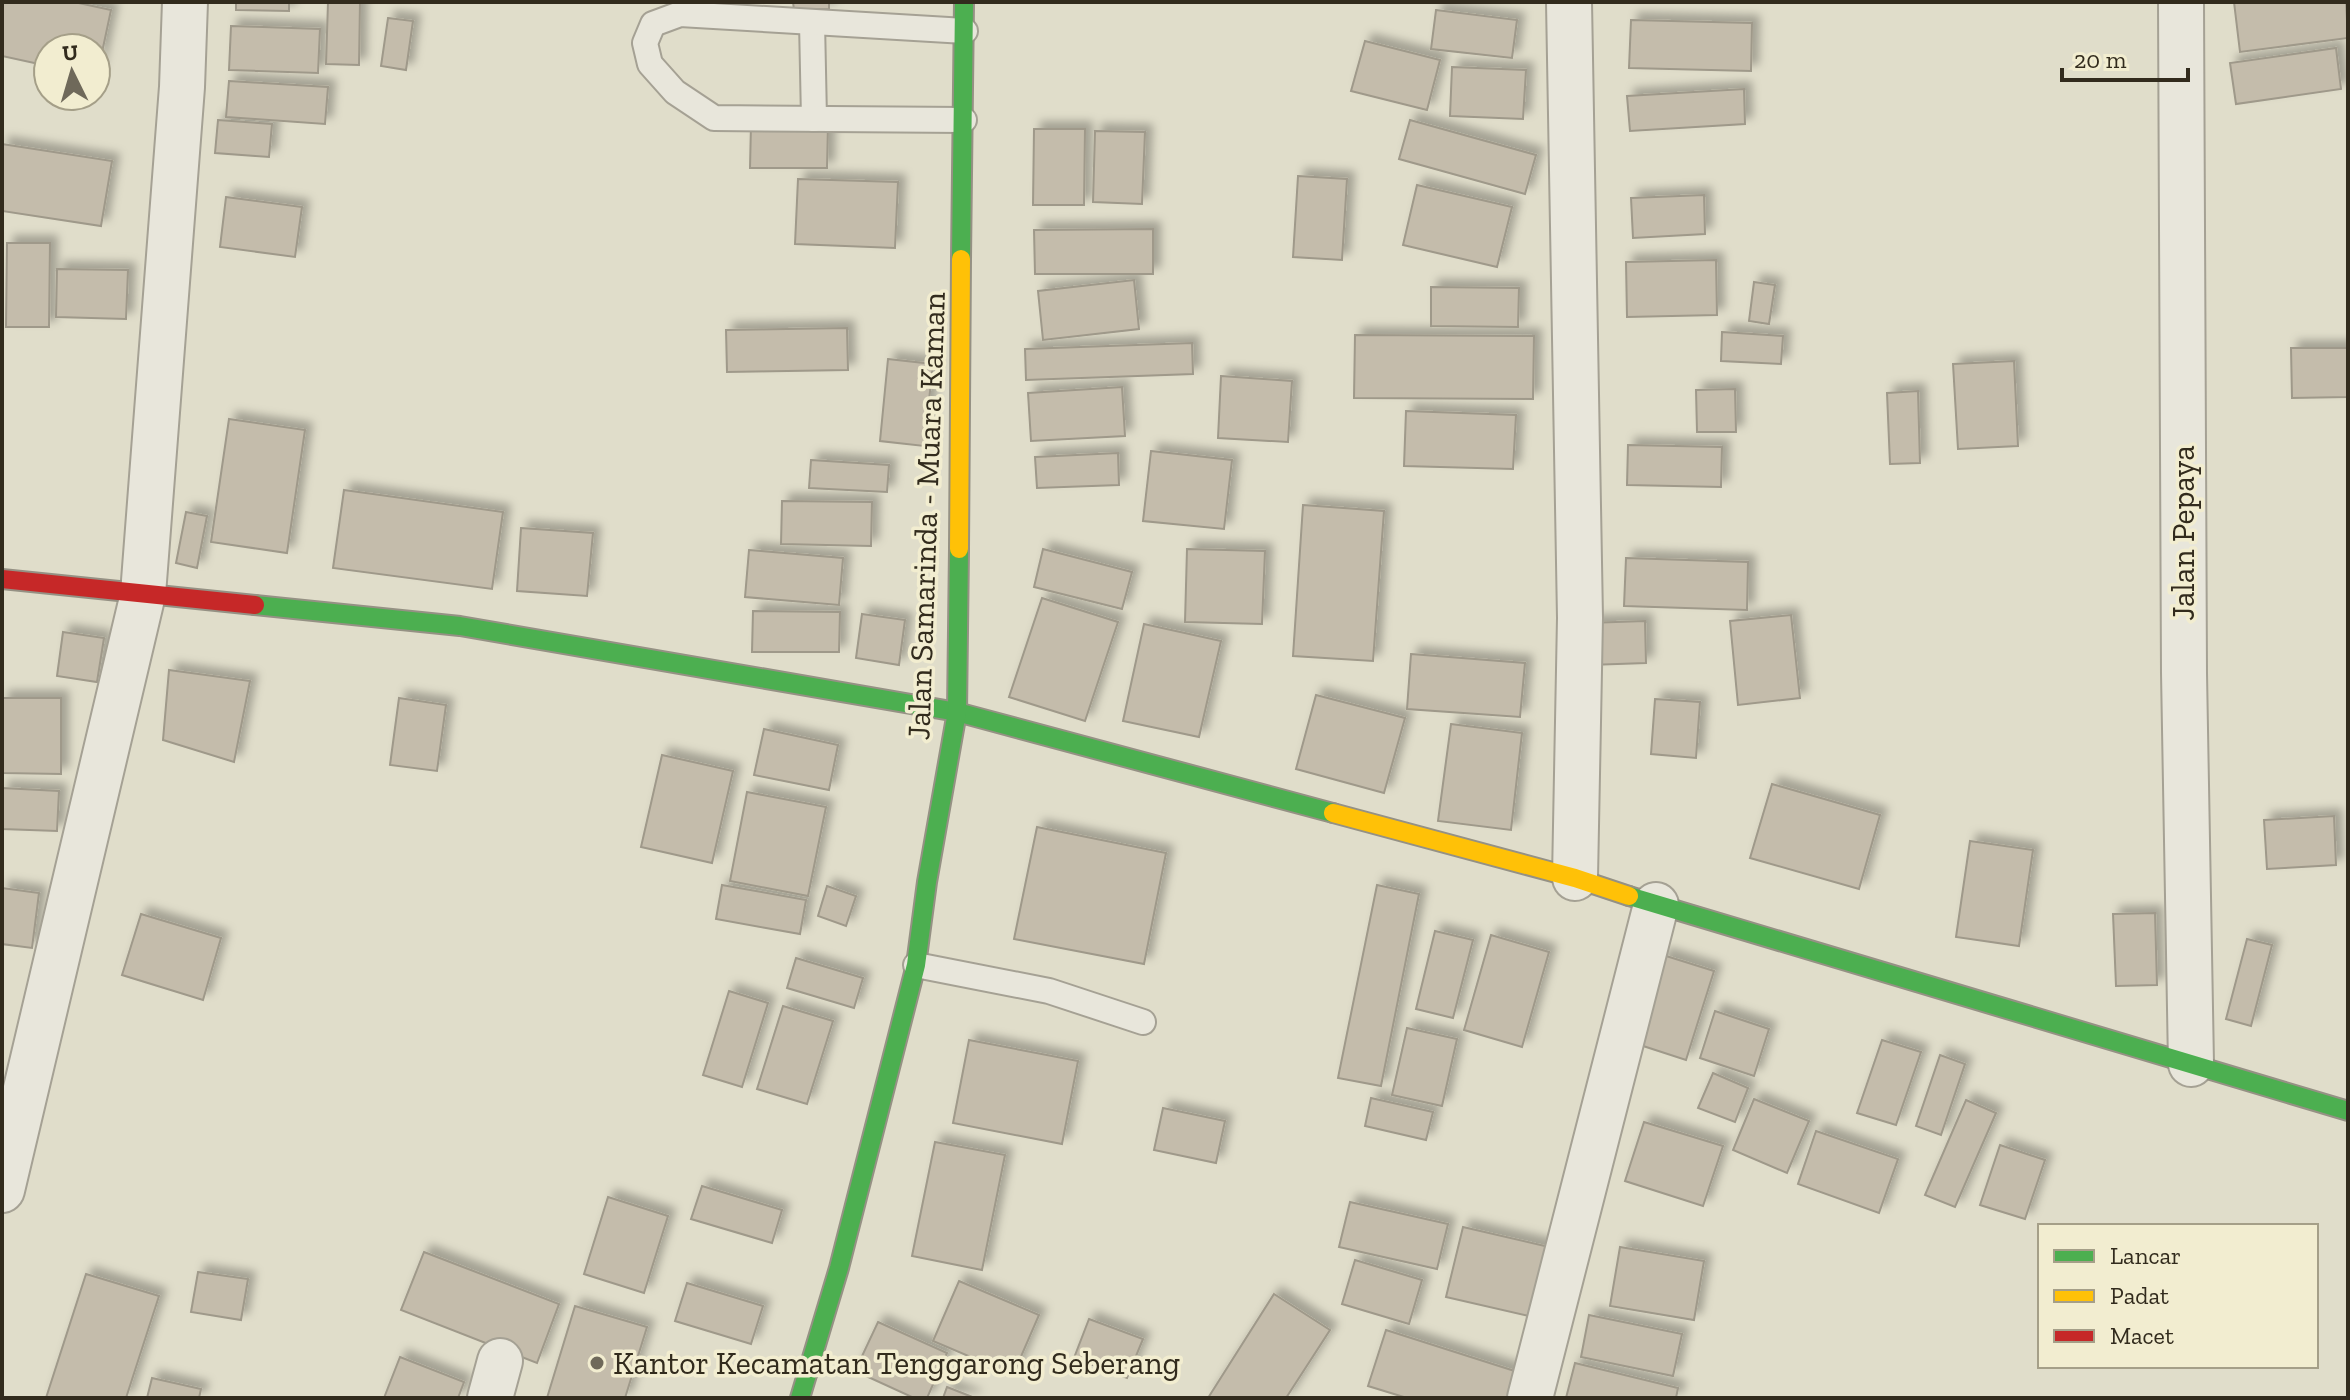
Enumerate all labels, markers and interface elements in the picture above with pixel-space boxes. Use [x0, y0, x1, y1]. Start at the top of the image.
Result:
north arrow [32, 32, 112, 112]
scale bar [2062, 32, 2188, 82]
text: U [61, 38, 80, 67]
text: 20 m [2074, 45, 2127, 74]
street label: Jalan Samarinda - Muara Kaman [899, 291, 953, 741]
street label: Jalan Pepaya [2164, 445, 2202, 621]
legend [2038, 1224, 2318, 1368]
text: Lancar [2110, 1241, 2181, 1270]
text: Padat [2110, 1281, 2169, 1310]
text: Macet [2110, 1321, 2174, 1350]
place label: Kantor Kecamatan Tenggarong Seberang [613, 1344, 1180, 1382]
marker: Kantor Kecamatan Tenggarong Seberang [588, 1354, 606, 1372]

